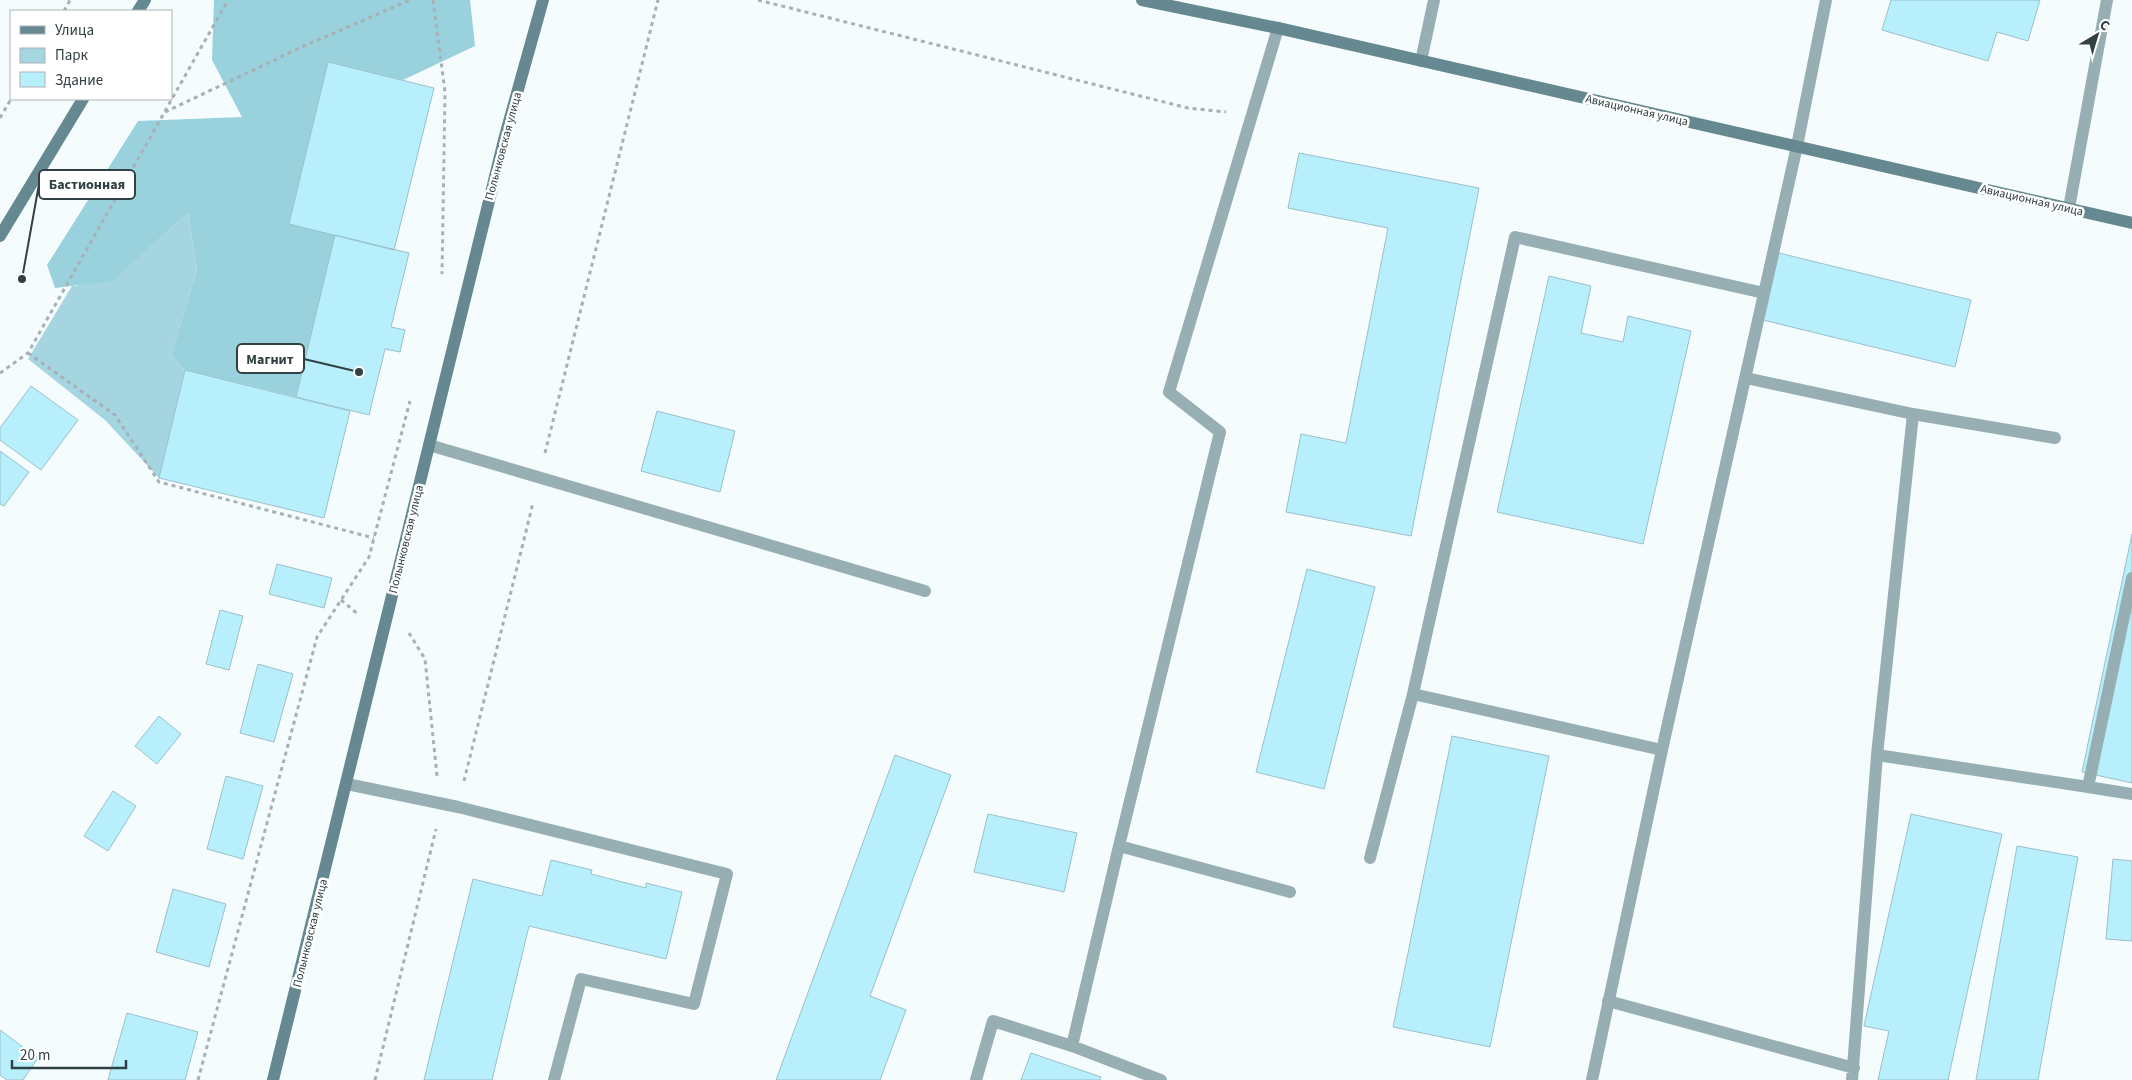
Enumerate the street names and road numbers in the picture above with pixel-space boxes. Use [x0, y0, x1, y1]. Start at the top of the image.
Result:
street label: Полынковская улица [481, 90, 526, 202]
street label: Авиационная улица [1584, 90, 1690, 131]
street label: Авиационная улица [1979, 180, 2085, 221]
street label: Полынковская улица [385, 483, 428, 595]
street label: Полынковская улица [289, 877, 332, 989]

